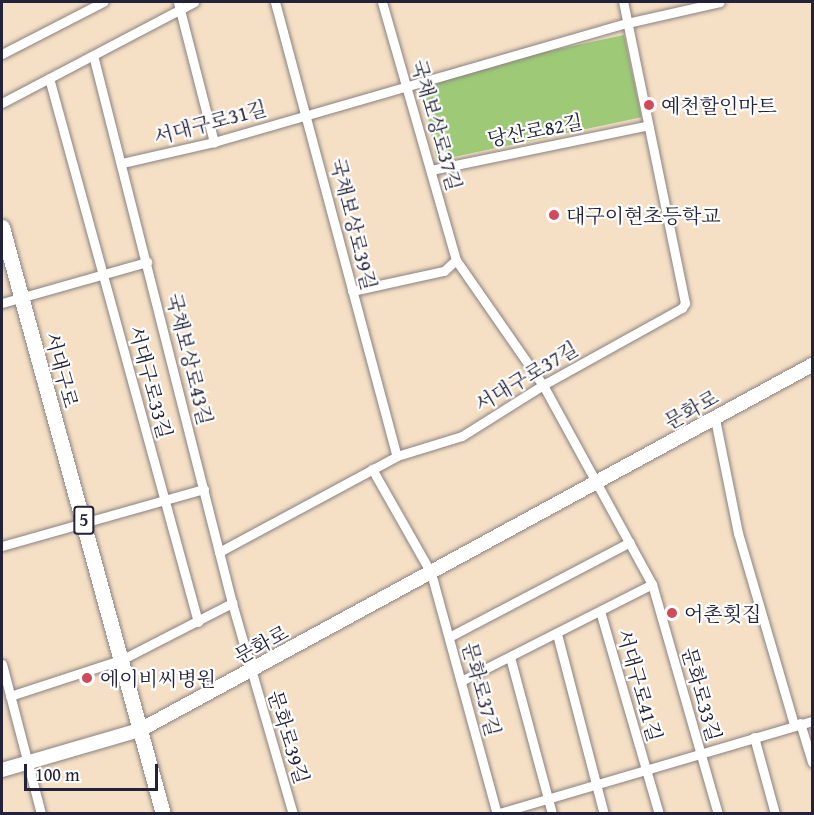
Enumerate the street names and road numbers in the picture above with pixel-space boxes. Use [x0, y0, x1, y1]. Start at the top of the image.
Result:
street label: 국채보상로37길 [407, 57, 467, 193]
street label: 서대구로31길 [151, 95, 269, 149]
street label: 당산로82길 [485, 109, 585, 151]
street label: 국채보상로39길 [326, 156, 382, 292]
street label: 국채보상로43길 [162, 291, 218, 427]
street label: 서대구로33길 [124, 323, 178, 441]
street label: 서대구로 [40, 330, 84, 410]
street label: 서대구로37길 [470, 336, 582, 416]
street label: 문화로 [660, 384, 722, 434]
road number: 5 [72, 505, 96, 535]
street label: 문화로 [230, 620, 292, 668]
street label: 서대구로41길 [612, 626, 668, 744]
street label: 문화로37길 [458, 639, 506, 739]
street label: 문화로33길 [677, 644, 727, 744]
street label: 문화로39길 [263, 687, 315, 787]

